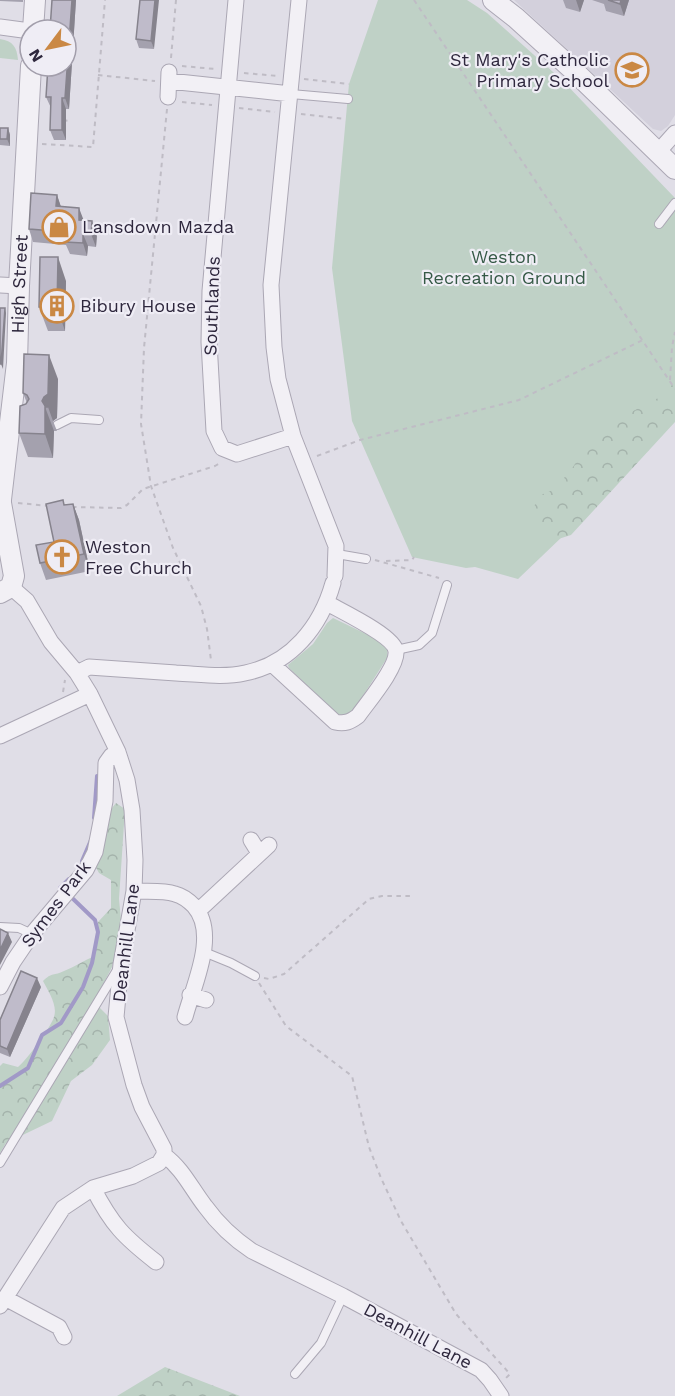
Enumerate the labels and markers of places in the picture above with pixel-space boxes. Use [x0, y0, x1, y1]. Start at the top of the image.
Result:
place label: St Mary's Catholic Primary School [450, 49, 609, 91]
school or university icon: St Mary's Catholic Primary School [614, 52, 650, 88]
shop icon: Lansdown Mazda [41, 209, 77, 245]
place label: Lansdown Mazda [82, 216, 234, 237]
building icon: Bibury House [39, 288, 75, 324]
place label: Bibury House [80, 295, 196, 316]
place label: Weston Free Church [85, 536, 192, 578]
church icon: Weston Free Church [44, 539, 80, 575]

